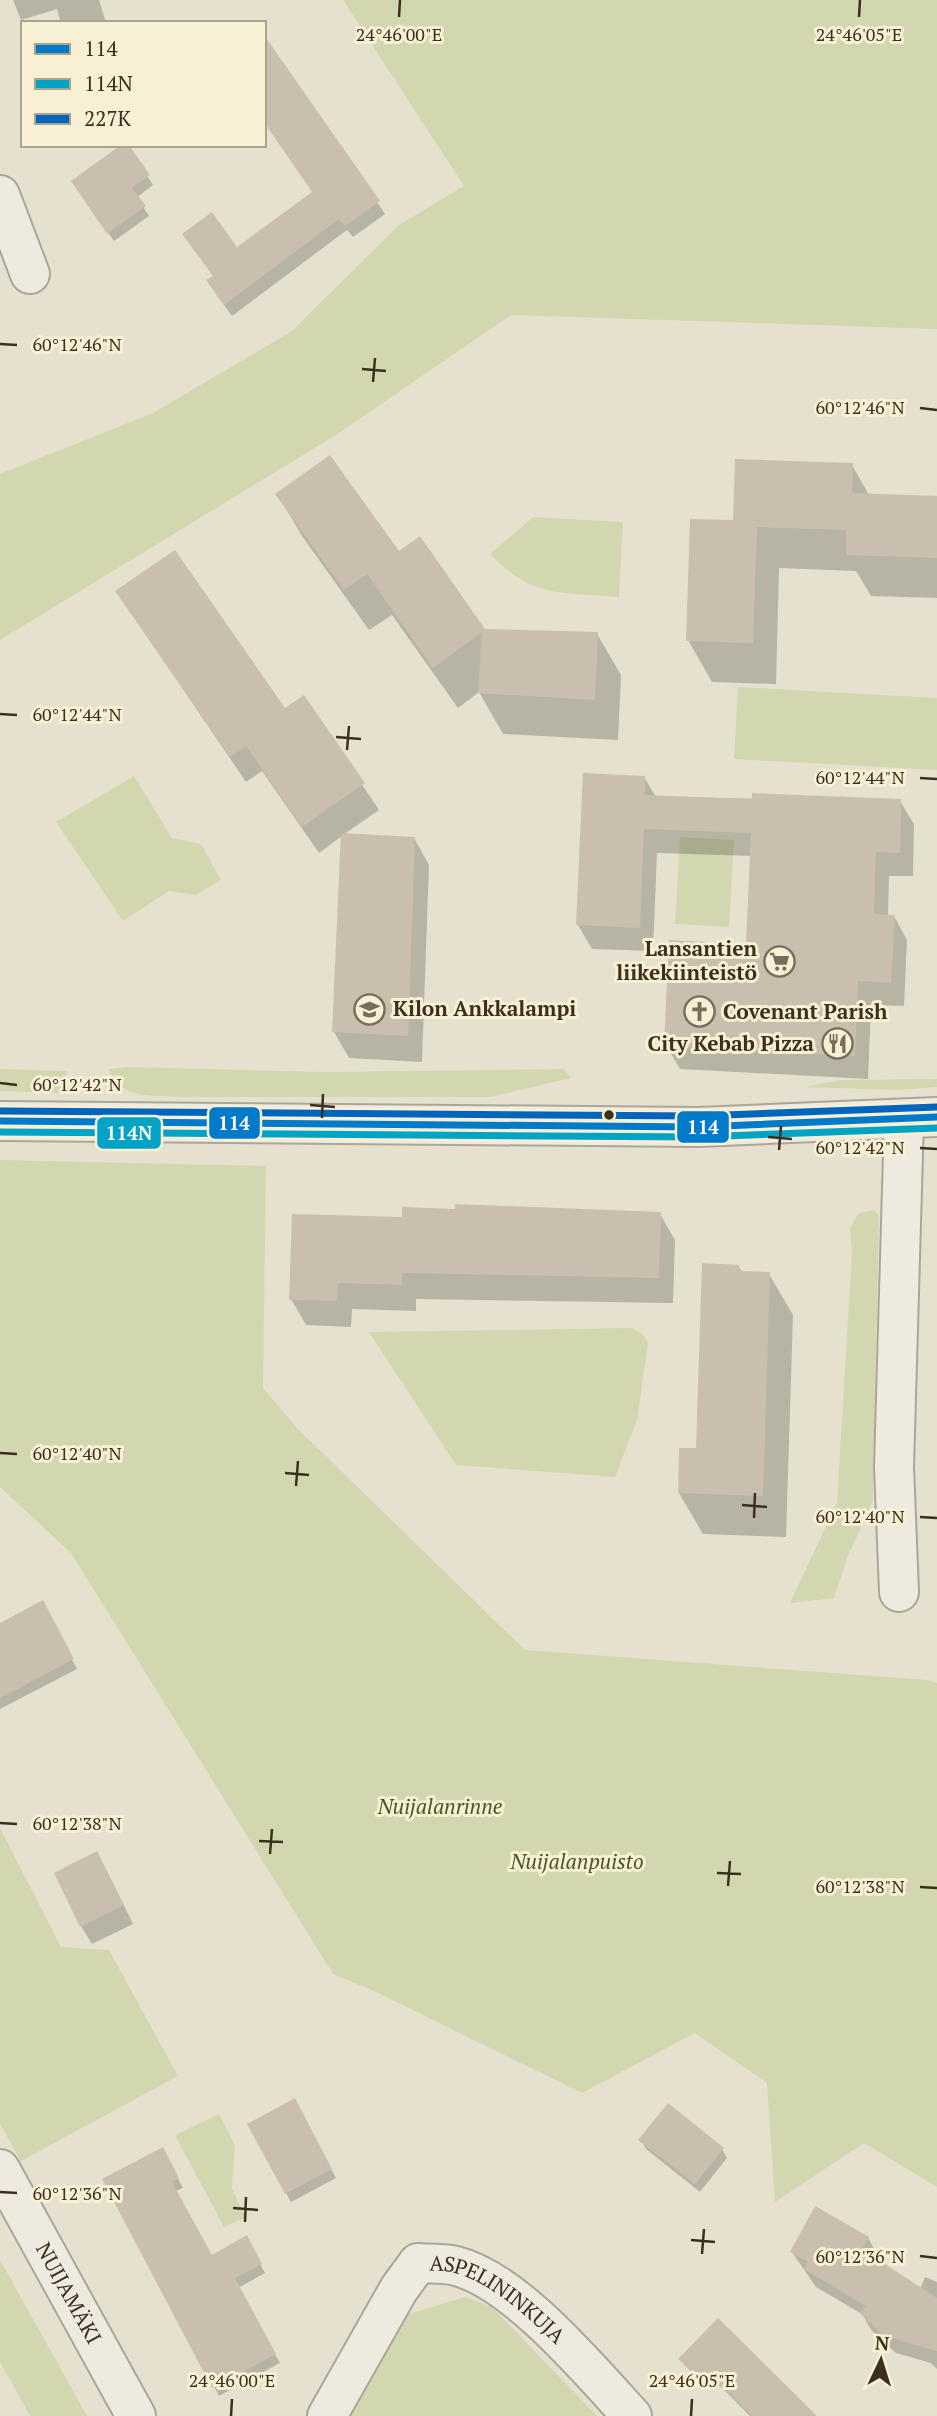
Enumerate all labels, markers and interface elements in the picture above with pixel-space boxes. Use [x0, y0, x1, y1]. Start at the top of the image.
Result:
legend [21, 21, 266, 147]
text: 24°46'00"E [356, 22, 442, 46]
text: 24°46'05"E [816, 22, 902, 46]
text: 114 [84, 34, 118, 62]
text: 114N [84, 69, 133, 97]
text: 227K [84, 104, 132, 132]
text: 60°12'46"N [32, 332, 122, 356]
text: 60°12'46"N [815, 395, 905, 419]
text: 60°12'44"N [32, 702, 122, 726]
text: 60°12'44"N [815, 765, 905, 789]
place label: Lansantien liikekiinteistö [616, 934, 757, 986]
supermarket icon: Lansantien liikekiinteistö [763, 944, 797, 978]
school or university icon: Kilon Ankkalampi [353, 992, 387, 1026]
place label: Kilon Ankkalampi [393, 994, 576, 1022]
church icon: Covenant Parish [683, 995, 717, 1029]
place label: Covenant Parish [723, 997, 888, 1025]
restaurant icon: City Kebab Pizza [820, 1027, 854, 1061]
place label: City Kebab Pizza [648, 1029, 814, 1057]
text: 60°12'42"N [32, 1072, 122, 1096]
line badge: 114 [208, 1106, 261, 1140]
unlabelled marker [602, 1108, 616, 1122]
text: 114 [218, 1110, 250, 1135]
line badge: 114 [676, 1110, 730, 1144]
text: 114 [687, 1114, 719, 1139]
line badge: 114N [96, 1116, 162, 1150]
text: 114N [106, 1120, 153, 1145]
text: 60°12'42"N [815, 1135, 905, 1159]
text: 60°12'40"N [32, 1441, 122, 1465]
text: 60°12'40"N [815, 1504, 905, 1528]
park label: Nuijalanrinne [377, 1792, 503, 1820]
text: 60°12'38"N [32, 1811, 122, 1835]
park label: Nuijalanpuisto [509, 1847, 644, 1875]
text: 60°12'38"N [815, 1874, 905, 1898]
text: 60°12'36"N [32, 2181, 122, 2205]
street label: NUIJAMÄKI [30, 2237, 109, 2349]
text: 60°12'36"N [815, 2244, 905, 2268]
street label: ASPELININKUJA [429, 2248, 572, 2350]
north arrow [846, 2325, 916, 2395]
text: N [874, 2330, 891, 2356]
text: 24°46'00"E [189, 2368, 275, 2392]
text: 24°46'05"E [649, 2368, 735, 2392]

